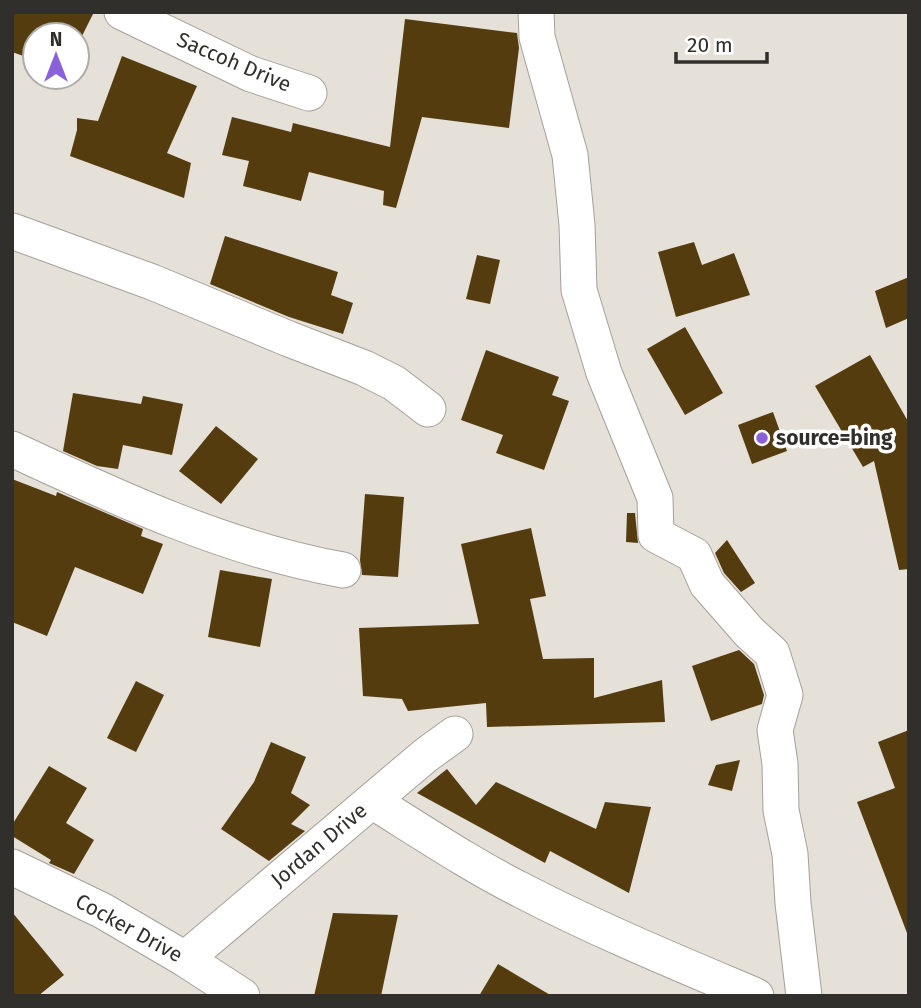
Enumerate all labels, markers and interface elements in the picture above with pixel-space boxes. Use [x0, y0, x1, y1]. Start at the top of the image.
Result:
north arrow [21, 21, 91, 91]
scale bar [676, 21, 767, 65]
street label: Saccoh Drive [173, 26, 295, 98]
text: N [50, 28, 62, 51]
text: 20 m [687, 32, 733, 58]
place label: source=bing [776, 425, 893, 451]
marker: source=bing [754, 430, 770, 446]
street label: Jordan Drive [266, 797, 372, 893]
street label: Cocker Drive [71, 888, 187, 968]

